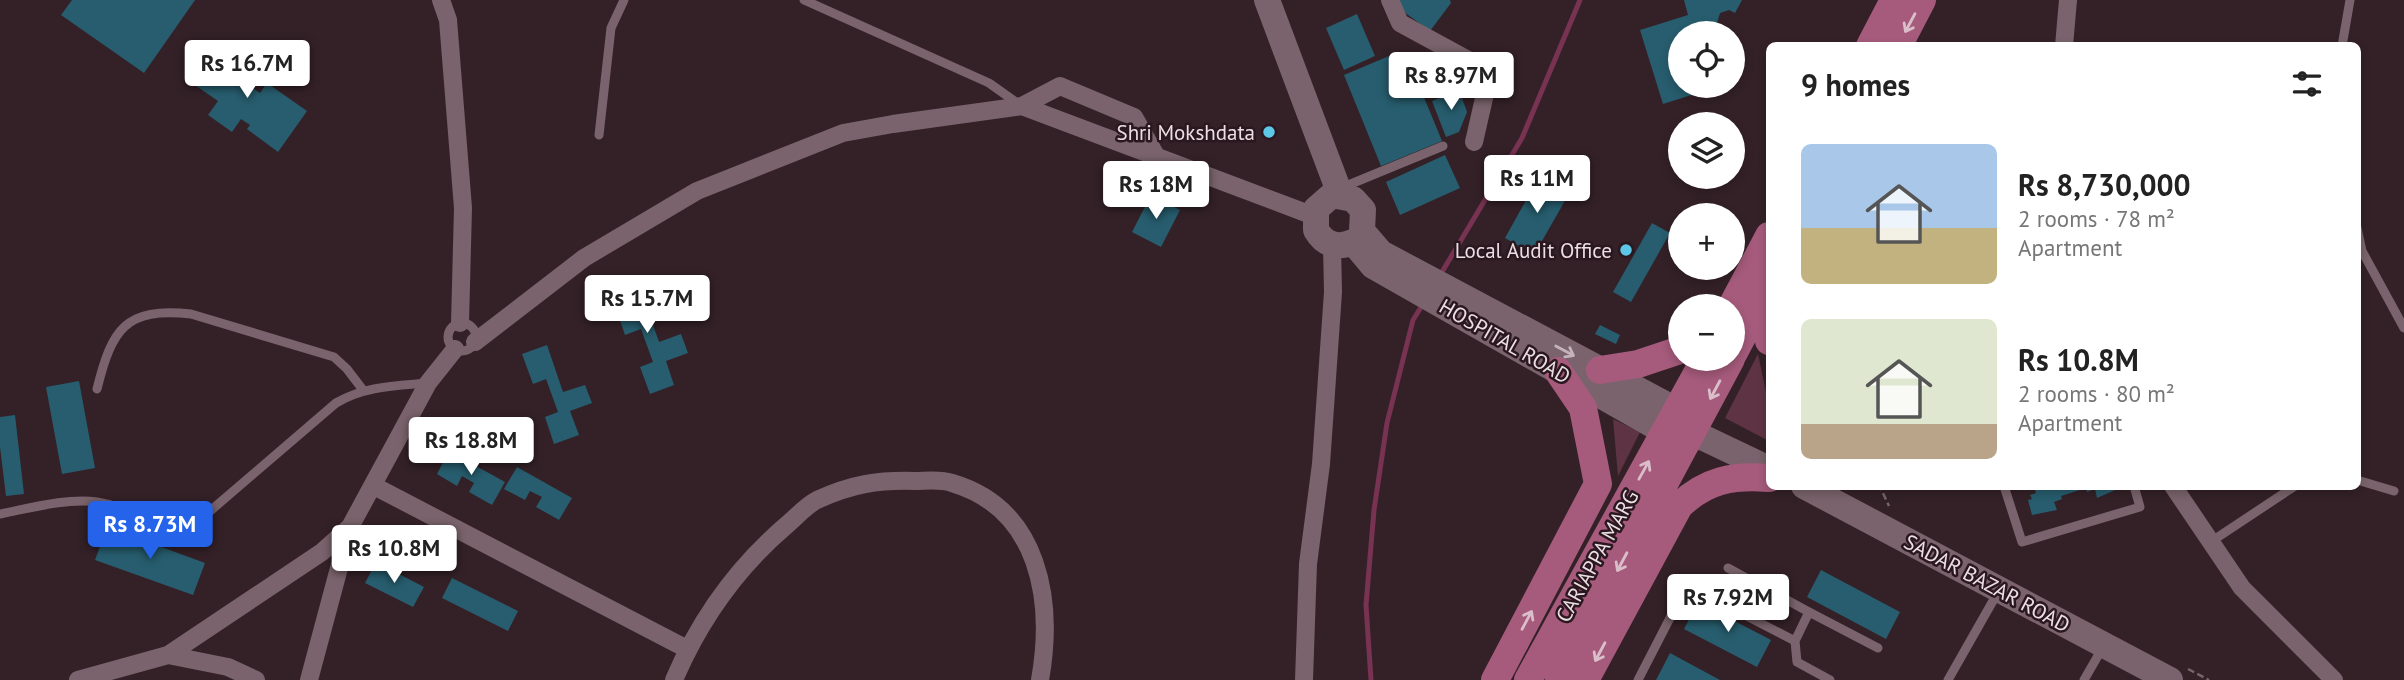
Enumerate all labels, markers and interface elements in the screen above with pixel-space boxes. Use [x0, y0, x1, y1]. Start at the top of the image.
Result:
one-way arrow [1902, 12, 1916, 33]
map controls [1668, 21, 1745, 371]
button: locate [1668, 21, 1745, 98]
pin: Rs 16.7M [175, 41, 319, 100]
text: Rs 16.7M [201, 48, 293, 77]
pin: Rs 8.97M [1379, 52, 1523, 112]
text: Rs 8.97M [1405, 60, 1497, 89]
text: 9 homes [1801, 65, 1910, 104]
icon: filters [2288, 65, 2326, 103]
button: layers [1668, 112, 1745, 189]
place label: Shri Mokshdata [1116, 119, 1255, 146]
marker: Shri Mokshdata [1261, 124, 1277, 140]
pin: Rs 11M [1480, 156, 1594, 215]
pin: Rs 18M [1099, 162, 1213, 221]
text: Rs 11M [1500, 163, 1574, 192]
text: Rs 8,730,000 [2018, 165, 2191, 204]
text: Rs 18M [1119, 169, 1193, 198]
icon: home [1857, 172, 1941, 256]
button: + [1668, 203, 1745, 280]
text: 2 rooms · 78 m² [2018, 204, 2175, 233]
text: Apartment [2018, 233, 2122, 262]
place label: Local Audit Office [1455, 237, 1612, 264]
marker: Local Audit Office [1618, 242, 1634, 258]
pin: Rs 15.7M [575, 276, 719, 335]
text: Rs 15.7M [601, 283, 693, 312]
street label: HOSPITAL ROAD [1435, 293, 1575, 389]
button: − [1668, 294, 1745, 371]
text: Rs 10.8M [2018, 340, 2139, 379]
one-way arrow [1554, 345, 1575, 358]
icon: home [1857, 347, 1941, 431]
text: 2 rooms · 80 m² [2018, 379, 2175, 408]
one-way arrow [1707, 380, 1721, 400]
text: Apartment [2018, 408, 2122, 437]
pin: Rs 18.8M [399, 418, 543, 477]
text: Rs 18.8M [425, 425, 517, 454]
one-way arrow [1638, 460, 1651, 481]
street label: CARIAPPA MARG [1550, 485, 1644, 627]
pin: Rs 8.73M [78, 502, 222, 561]
text: Rs 8.73M [104, 509, 196, 538]
pin: Rs 10.8M [322, 526, 466, 585]
street label: SADAR BAZAR ROAD [1899, 528, 2075, 638]
text: Rs 10.8M [348, 533, 440, 562]
one-way arrow [1615, 551, 1628, 572]
pin: Rs 7.92M [1656, 574, 1800, 634]
text: Rs 7.92M [1683, 582, 1773, 611]
one-way arrow [1520, 610, 1534, 630]
one-way arrow [1593, 642, 1607, 662]

